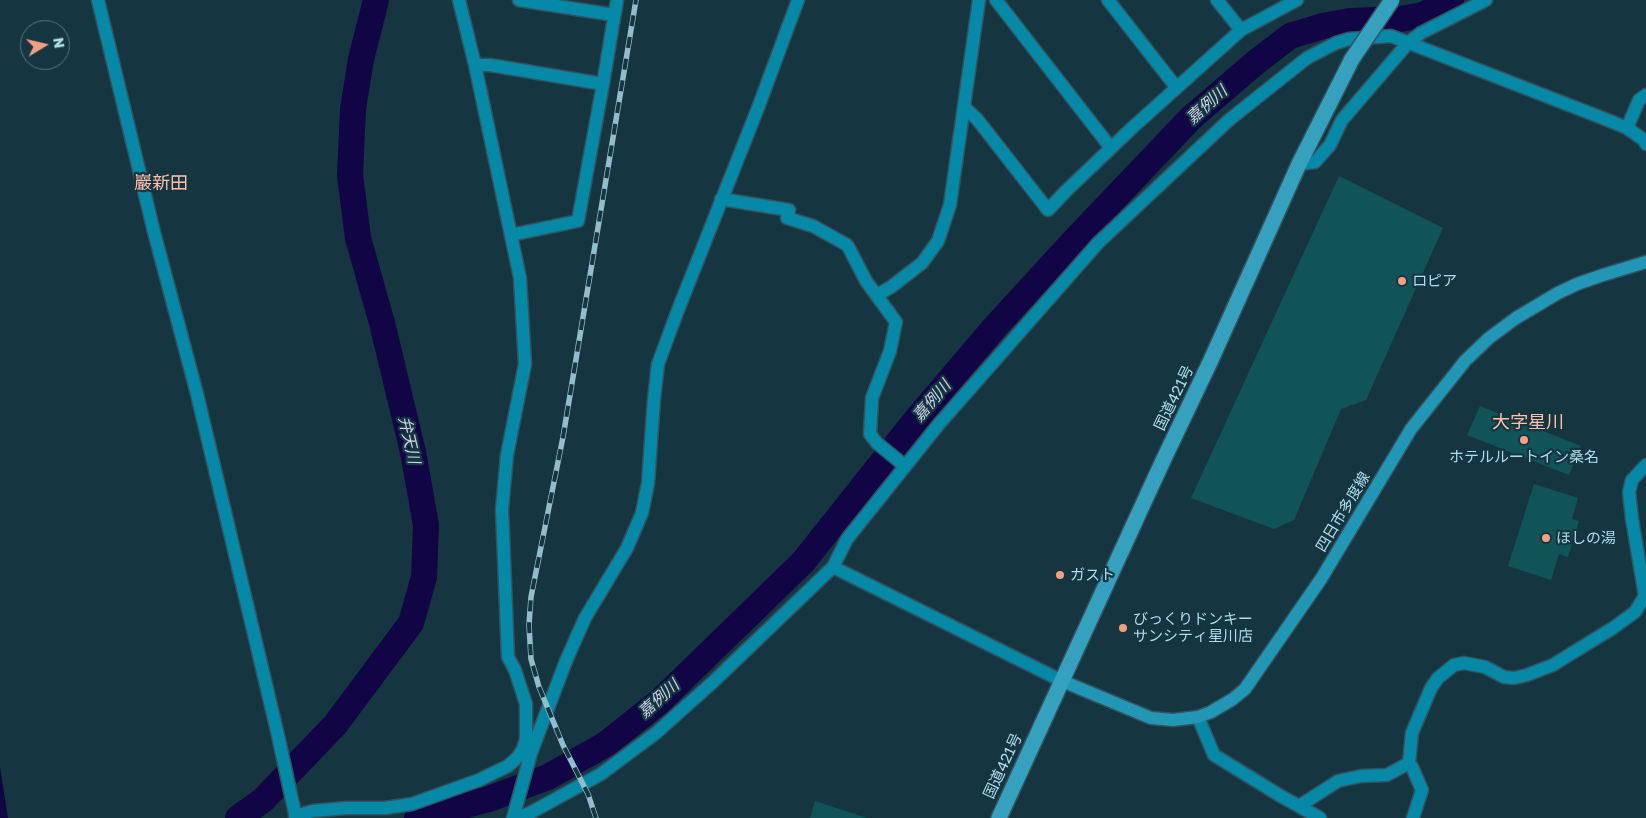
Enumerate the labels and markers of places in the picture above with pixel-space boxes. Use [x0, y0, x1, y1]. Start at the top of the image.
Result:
place label: ロピア [1412, 272, 1457, 290]
marker: ロピア [1396, 275, 1408, 287]
marker: ホテルルートイン桑名 [1518, 434, 1530, 446]
place label: ホテルルートイン桑名 [1449, 448, 1599, 466]
place label: ほしの湯 [1556, 529, 1616, 547]
marker: ほしの湯 [1540, 532, 1552, 544]
place label: ガスト [1070, 566, 1115, 584]
marker: ガスト [1054, 569, 1066, 581]
place label: びっくりドンキー サンシティ星川店 [1133, 610, 1253, 645]
marker: びっくりドンキー サンシティ星川店 [1117, 622, 1129, 634]

